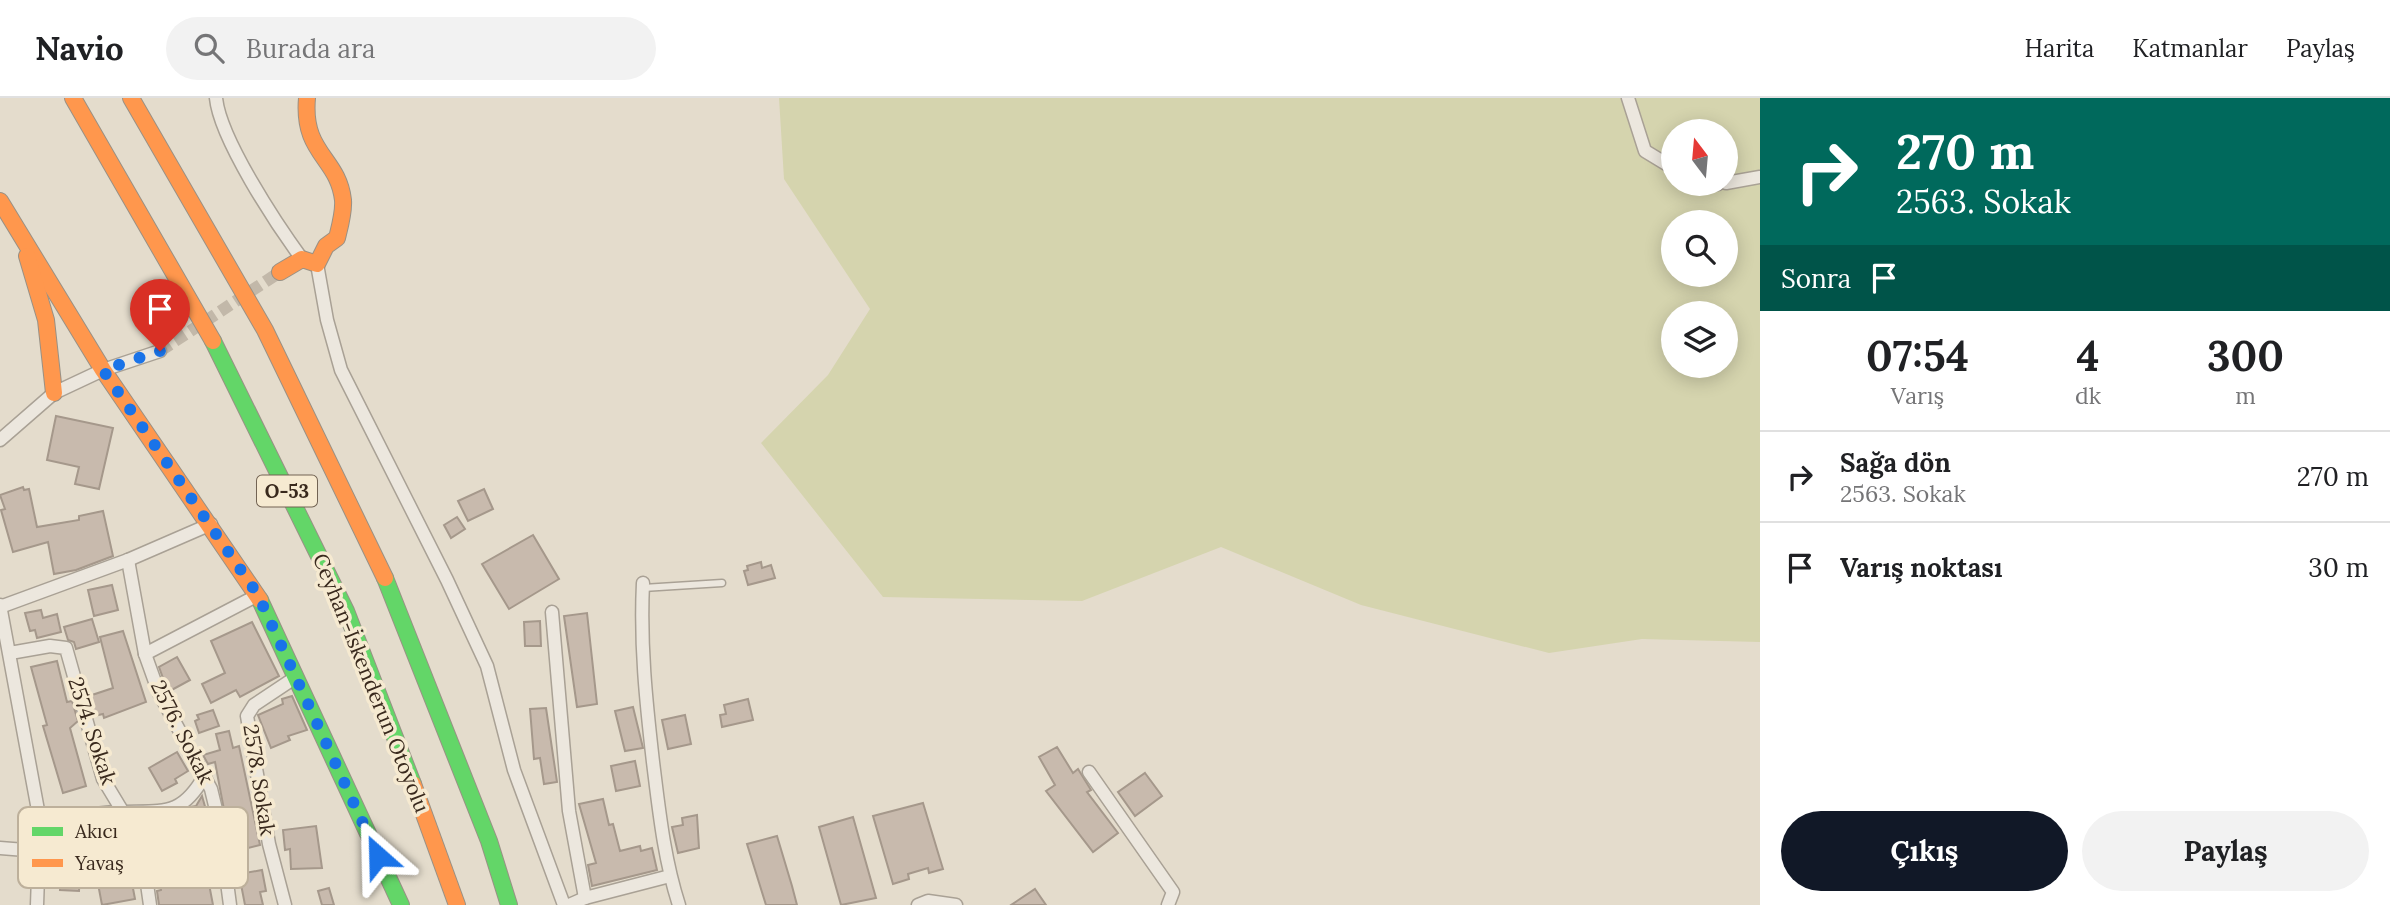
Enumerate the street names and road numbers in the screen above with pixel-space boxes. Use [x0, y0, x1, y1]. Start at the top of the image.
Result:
road number: O-53 [257, 476, 317, 506]
street label: Ceyhan-İskenderun Otoyolu [307, 549, 436, 816]
street label: 2574. Sokak [62, 674, 123, 789]
street label: 2576. Sokak [145, 675, 220, 789]
street label: 2578. Sokak [237, 722, 282, 838]

